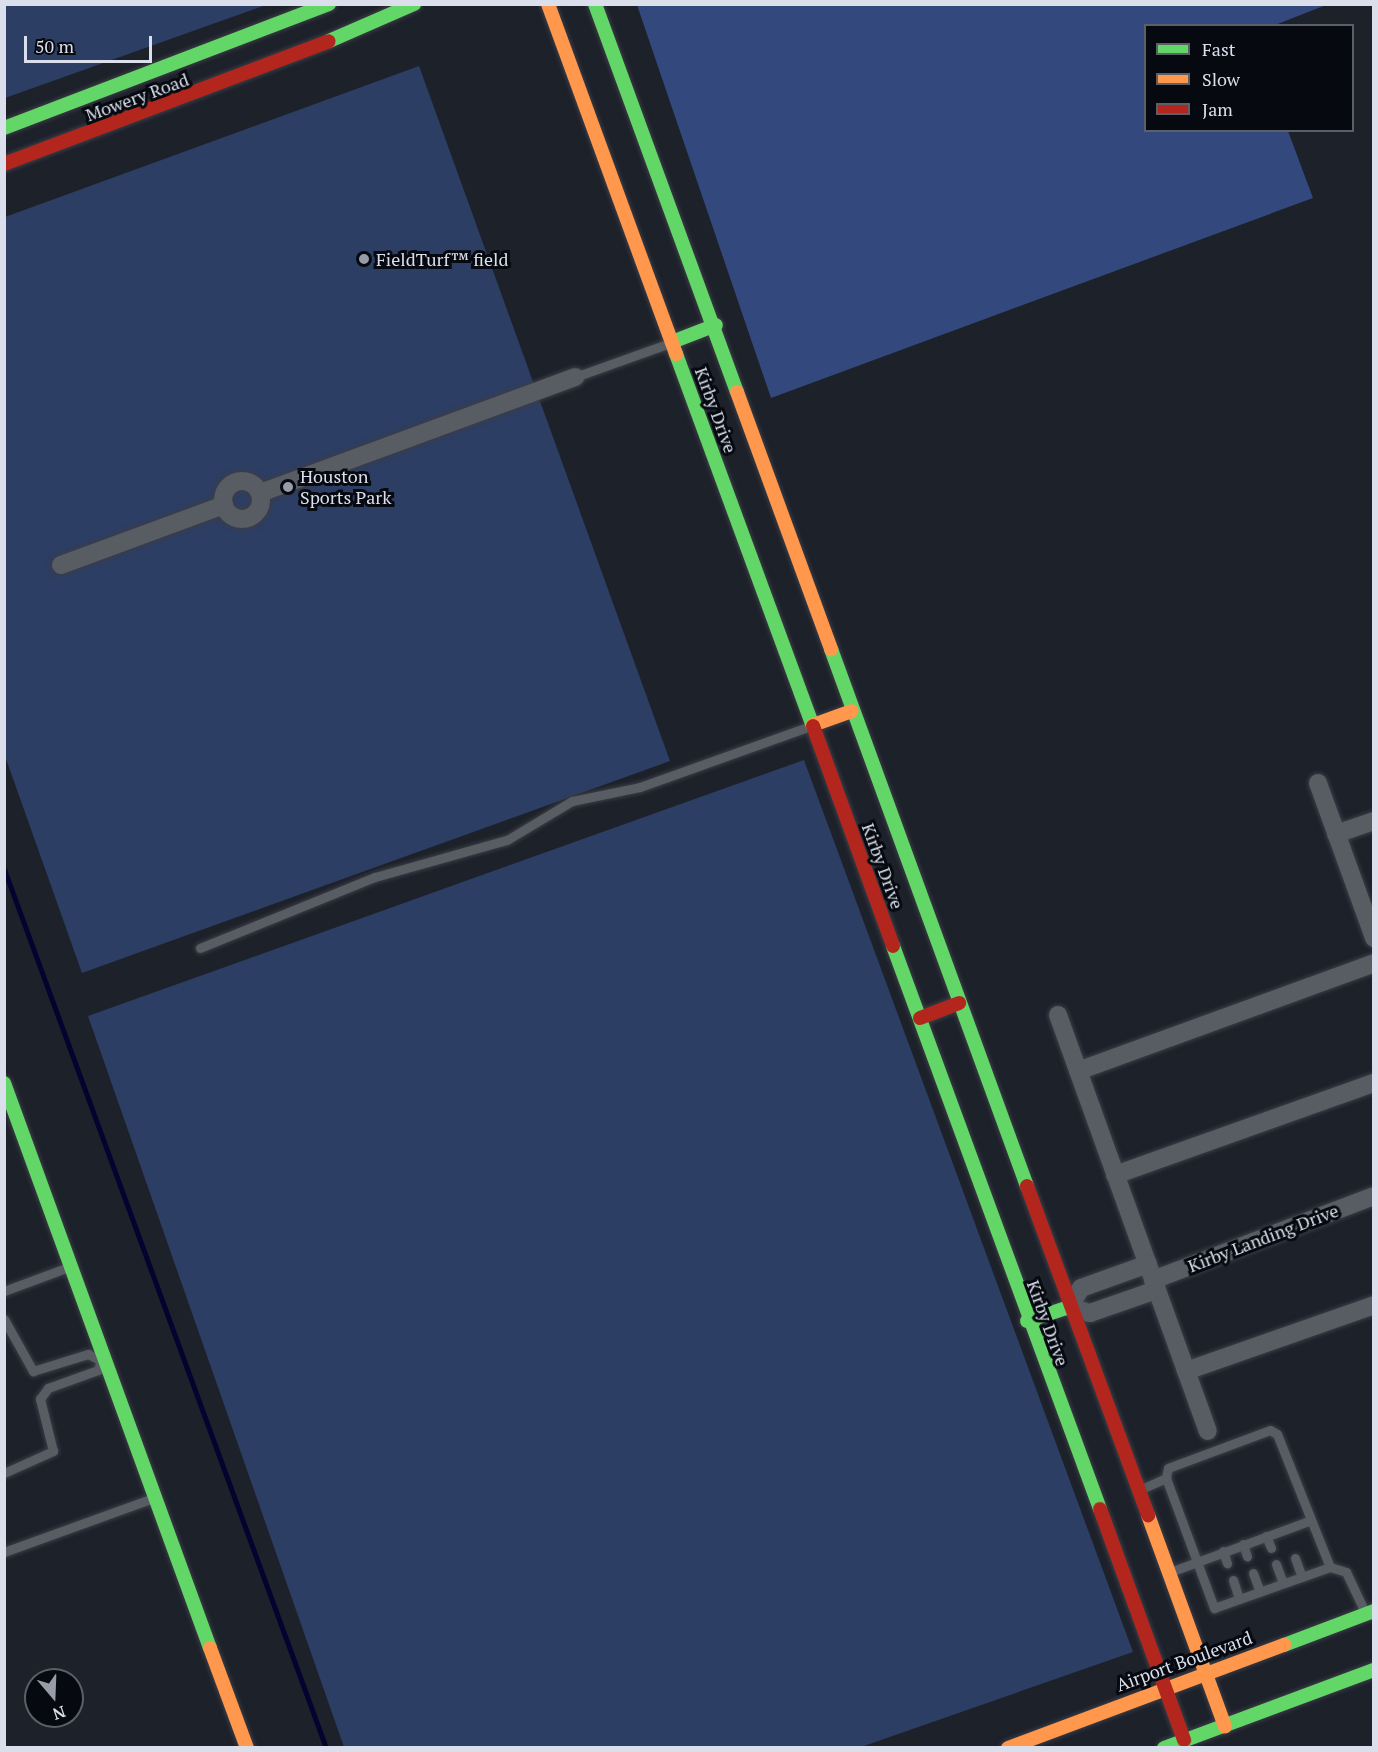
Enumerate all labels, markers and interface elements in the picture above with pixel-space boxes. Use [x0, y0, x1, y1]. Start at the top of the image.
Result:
scale bar [27, 24, 154, 62]
legend [1144, 24, 1354, 132]
text: 50 m [35, 34, 74, 58]
text: Fast [1202, 37, 1235, 61]
text: Slow [1202, 67, 1240, 91]
street label: Mowery Road [83, 68, 191, 126]
text: Jam [1202, 97, 1233, 121]
place label: FieldTurf™ field [376, 248, 509, 270]
marker: FieldTurf™ field [357, 252, 371, 266]
street label: Kirby Drive [690, 364, 742, 456]
place label: Houston Sports Park [300, 466, 392, 508]
marker: Houston Sports Park [281, 480, 295, 494]
street label: Kirby Drive [857, 820, 909, 912]
street label: Kirby Landing Drive [1185, 1199, 1341, 1277]
street label: Kirby Drive [1022, 1277, 1074, 1369]
street label: Airport Boulevard [1113, 1626, 1255, 1696]
north arrow [24, 1668, 84, 1728]
text: N [50, 1701, 69, 1726]

